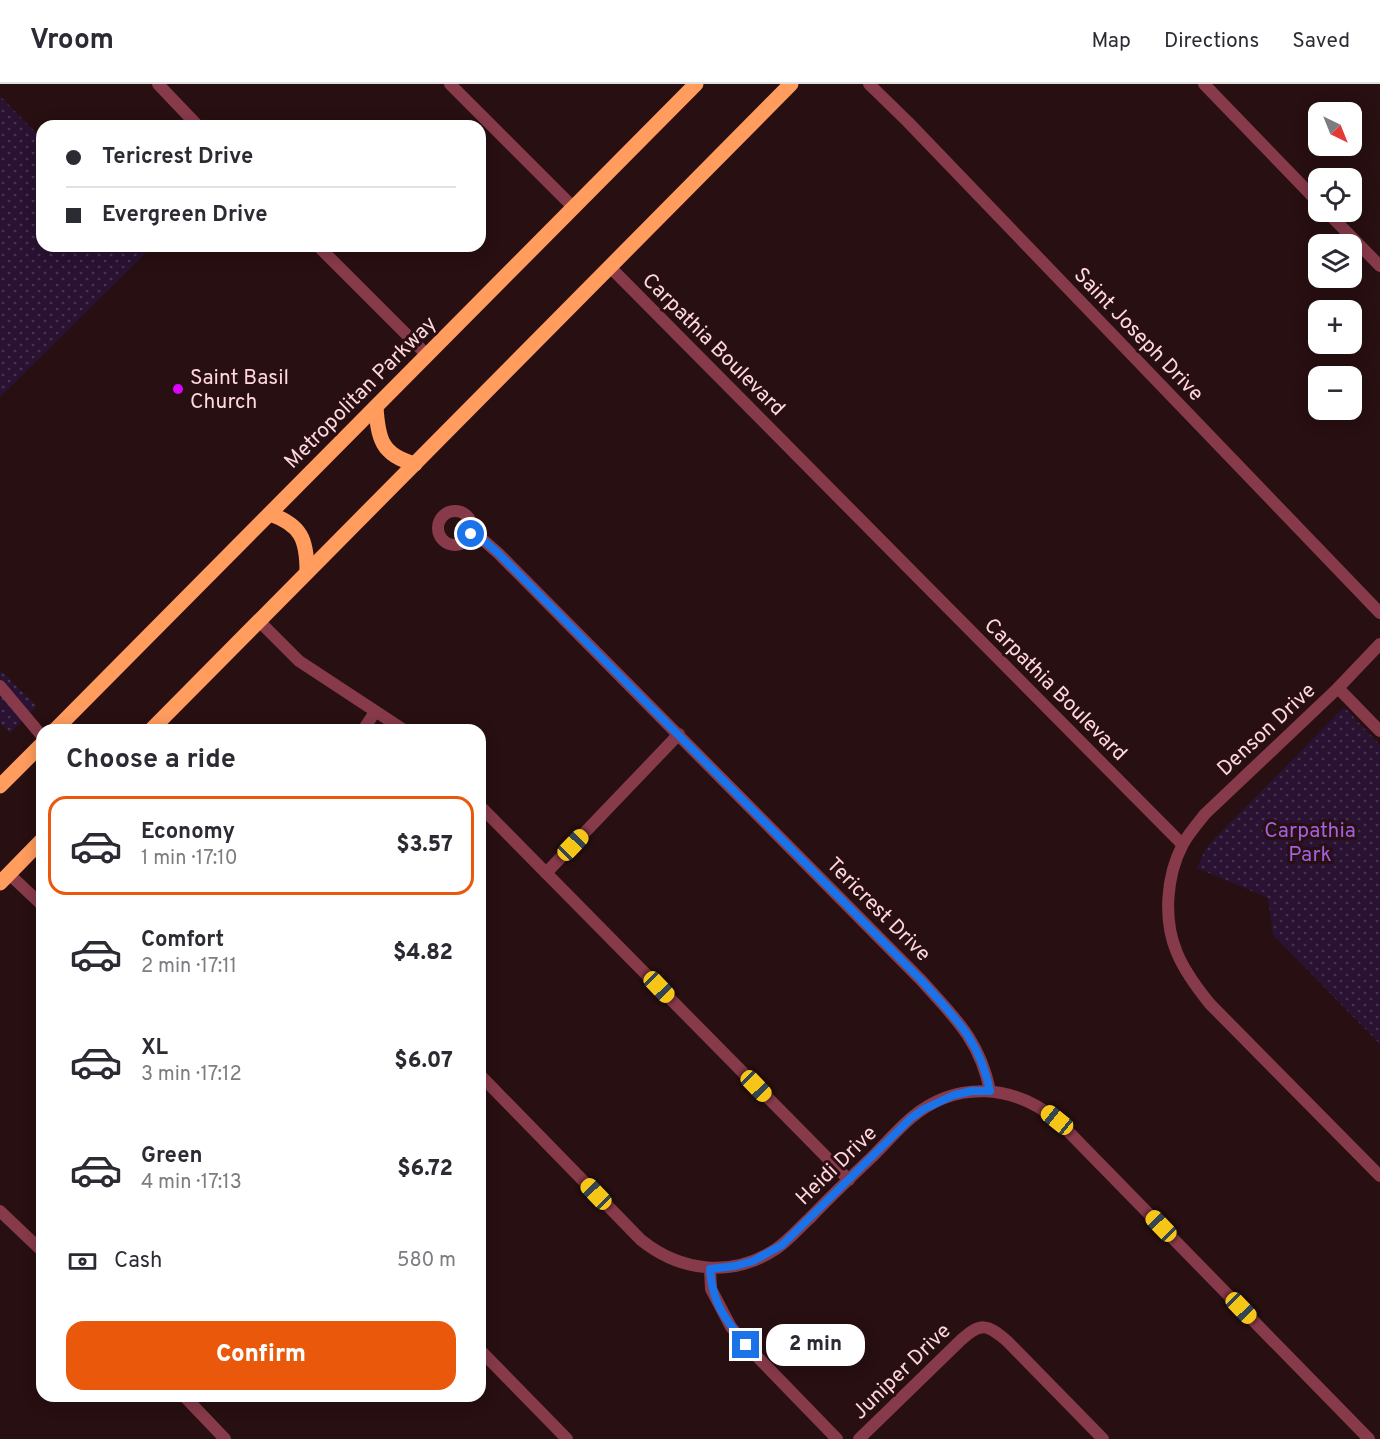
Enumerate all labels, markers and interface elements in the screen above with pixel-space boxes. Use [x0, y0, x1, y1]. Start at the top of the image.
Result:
text: Vroom [30, 23, 114, 59]
text: Map [1091, 28, 1131, 55]
text: Directions [1164, 28, 1259, 55]
text: Saved [1292, 28, 1350, 55]
north arrow [1308, 102, 1362, 156]
map controls [1308, 102, 1362, 420]
text: Tericrest Drive [102, 144, 253, 171]
button: locate [1308, 168, 1362, 222]
text: Evergreen Drive [102, 202, 267, 229]
button: layers [1308, 234, 1362, 288]
street label: Saint Joseph Drive [1067, 262, 1209, 408]
street label: Carpathia Boulevard [636, 268, 790, 422]
button: + [1308, 300, 1362, 354]
street label: Metropolitan Parkway [279, 311, 443, 475]
place label: Saint Basil Church [190, 365, 289, 416]
button: − [1308, 366, 1362, 420]
marker: Saint Basil Church [171, 382, 185, 396]
route start [457, 520, 484, 547]
street label: Carpathia Boulevard [978, 613, 1132, 767]
street label: Denson Drive [1212, 678, 1322, 783]
text: Choose a ride [66, 743, 236, 777]
park label: Carpathia Park [1264, 818, 1356, 869]
icon: car [69, 819, 123, 873]
text: Economy [141, 819, 235, 846]
car [554, 826, 592, 864]
text: $3.57 [396, 832, 453, 859]
text: 1 min · 17:10 [141, 846, 238, 872]
street label: Tericrest Drive [820, 852, 936, 968]
icon: car [69, 927, 123, 981]
text: Comfort [141, 927, 224, 954]
text: $4.82 [393, 940, 453, 967]
text: 2 min · 17:11 [141, 954, 237, 980]
car [640, 968, 678, 1006]
icon: car [69, 1035, 123, 1089]
text: XL [141, 1035, 168, 1062]
text: $6.07 [394, 1048, 453, 1075]
text: 3 min · 17:12 [141, 1062, 242, 1088]
car [737, 1067, 775, 1105]
car [1037, 1102, 1077, 1138]
street label: Heidi Drive [791, 1121, 884, 1212]
icon: car [69, 1143, 123, 1197]
text: Green [141, 1143, 203, 1170]
text: $6.72 [397, 1156, 453, 1183]
text: 4 min · 17:13 [141, 1170, 242, 1196]
car [577, 1175, 615, 1213]
car [1142, 1207, 1180, 1245]
icon: cash [66, 1245, 99, 1278]
text: Cash [114, 1248, 163, 1275]
text: 580 m [397, 1248, 456, 1274]
car [1222, 1289, 1260, 1327]
street label: Juniper Drive [847, 1318, 957, 1426]
button: Confirm [66, 1321, 456, 1390]
callout: 2 min [767, 1324, 866, 1366]
route end [732, 1331, 759, 1358]
text: 2 min [789, 1332, 842, 1358]

